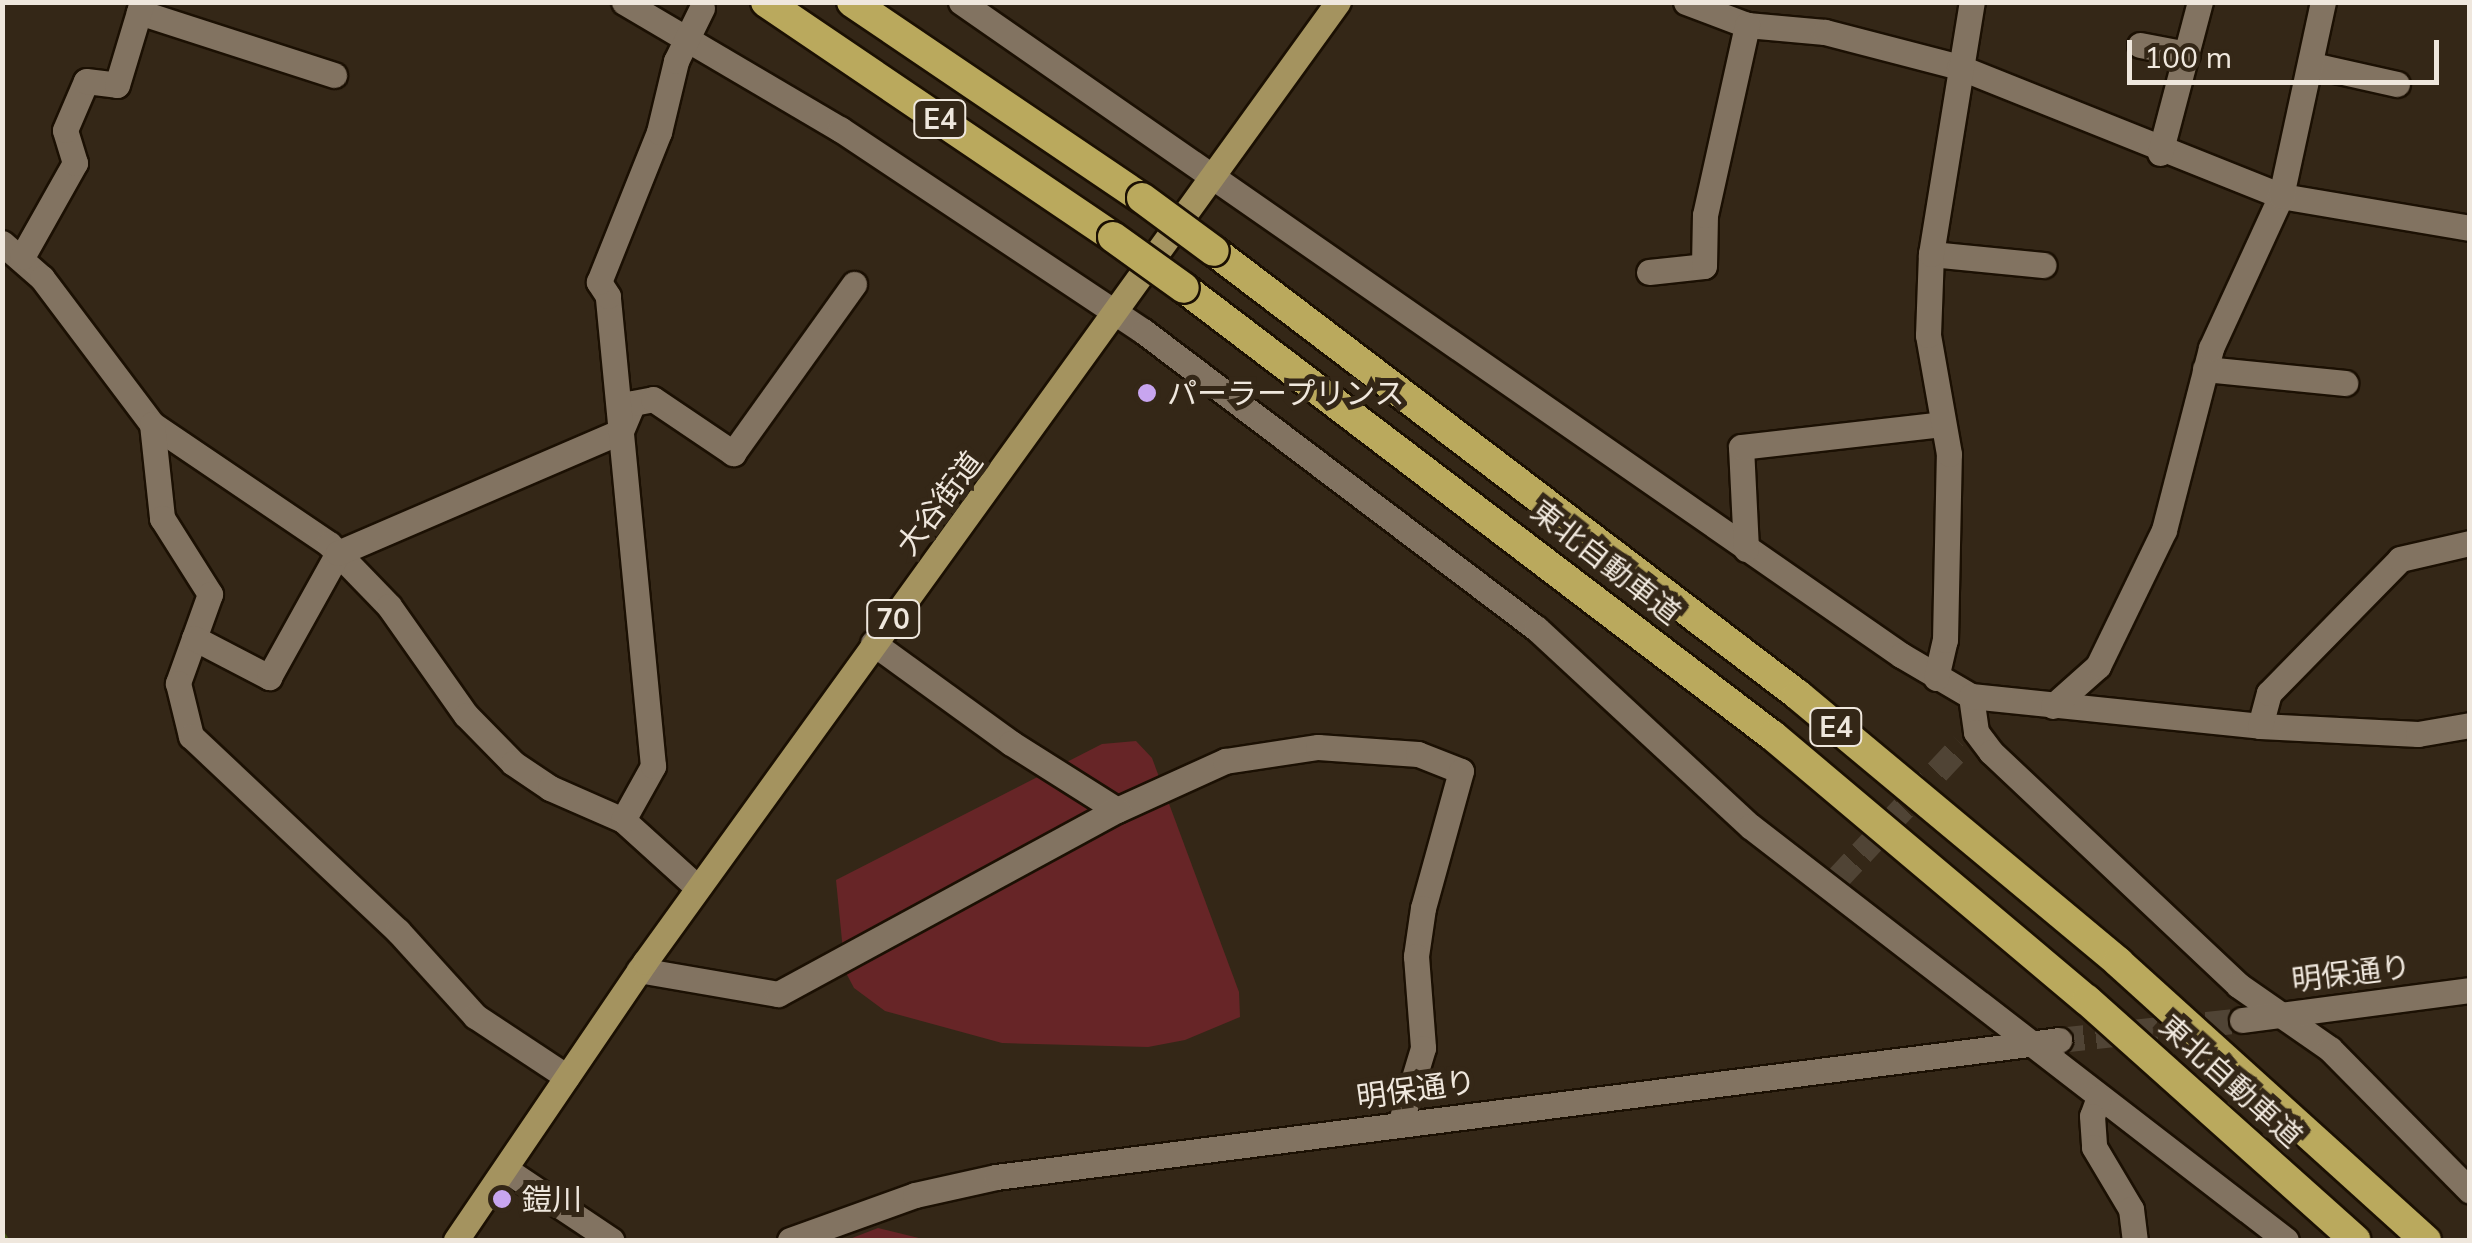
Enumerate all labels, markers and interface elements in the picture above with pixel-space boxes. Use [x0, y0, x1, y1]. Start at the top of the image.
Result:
scale bar [2132, 20, 2444, 82]
text: 100 m [2144, 38, 2232, 76]
road number: E4 [912, 96, 968, 142]
place label: パーラープリンス [1167, 375, 1407, 411]
marker: パーラープリンス [1136, 382, 1158, 404]
street label: 大谷街道 [889, 444, 989, 562]
street label: 東北自動車道 [1524, 492, 1688, 632]
road number: 70 [866, 596, 920, 642]
road number: E4 [1808, 704, 1864, 750]
street label: 明保通り [2289, 948, 2413, 998]
street label: 東北自動車道 [2152, 1007, 2310, 1155]
street label: 明保通り [1354, 1063, 1478, 1115]
place label: 鎧川 [522, 1181, 582, 1217]
marker: 鎧川 [491, 1188, 513, 1210]

